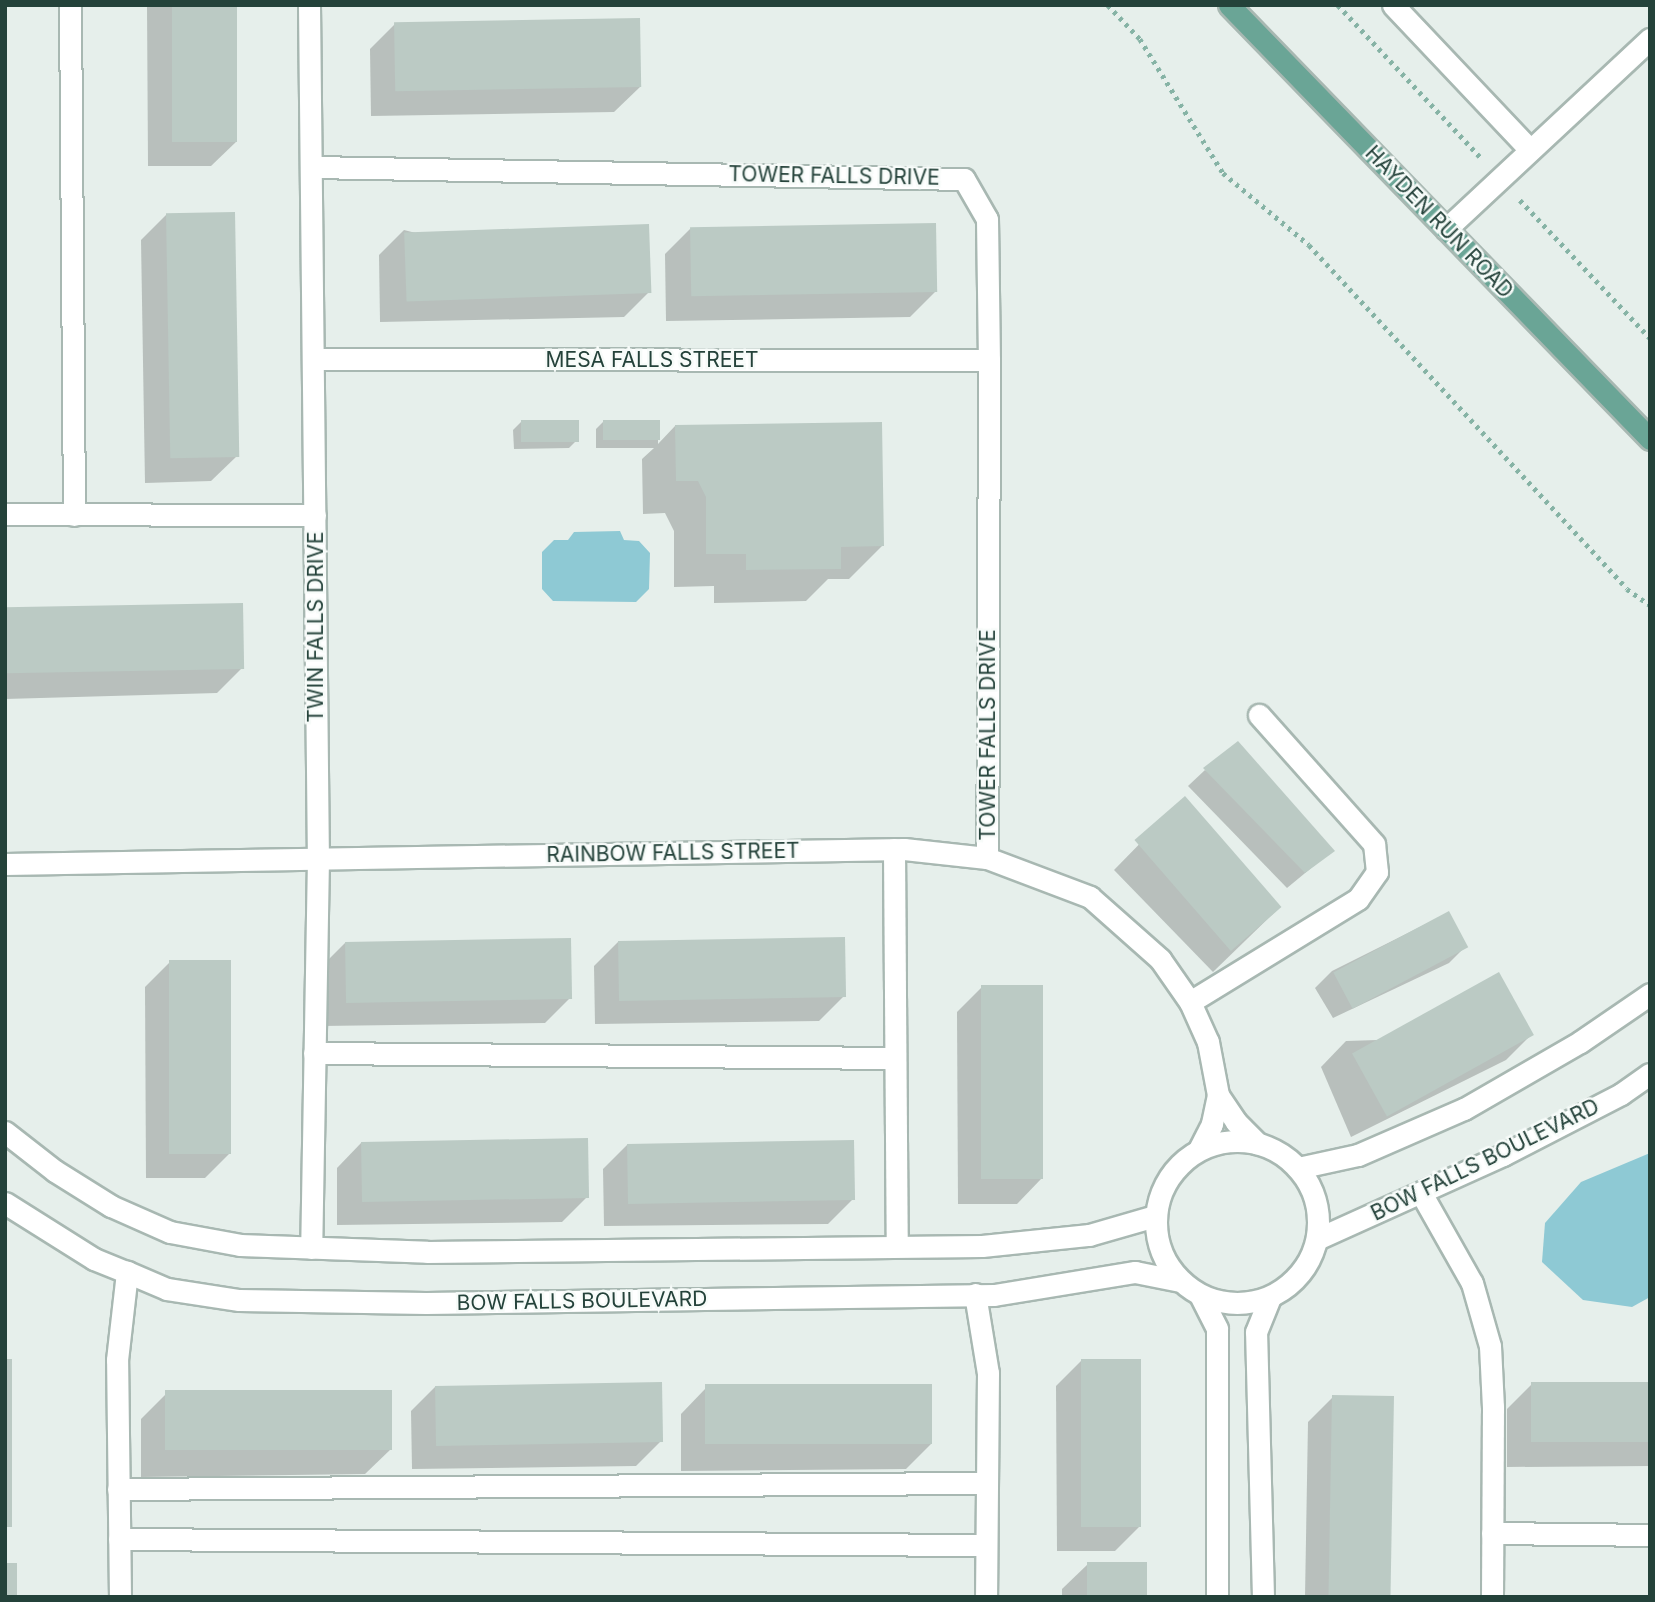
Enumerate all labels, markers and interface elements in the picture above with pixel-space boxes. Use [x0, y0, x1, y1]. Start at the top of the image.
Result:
street label: HAYDEN RUN ROAD [1360, 141, 1518, 303]
street label: TOWER FALLS DRIVE [728, 162, 940, 190]
street label: MESA FALLS STREET [546, 347, 758, 373]
street label: TWIN FALLS DRIVE [303, 531, 329, 723]
street label: TOWER FALLS DRIVE [975, 629, 1001, 841]
street label: RAINBOW FALLS STREET [546, 838, 800, 868]
street label: BOW FALLS BOULEVARD [1367, 1094, 1603, 1226]
street label: BOW FALLS BOULEVARD [456, 1286, 708, 1316]

